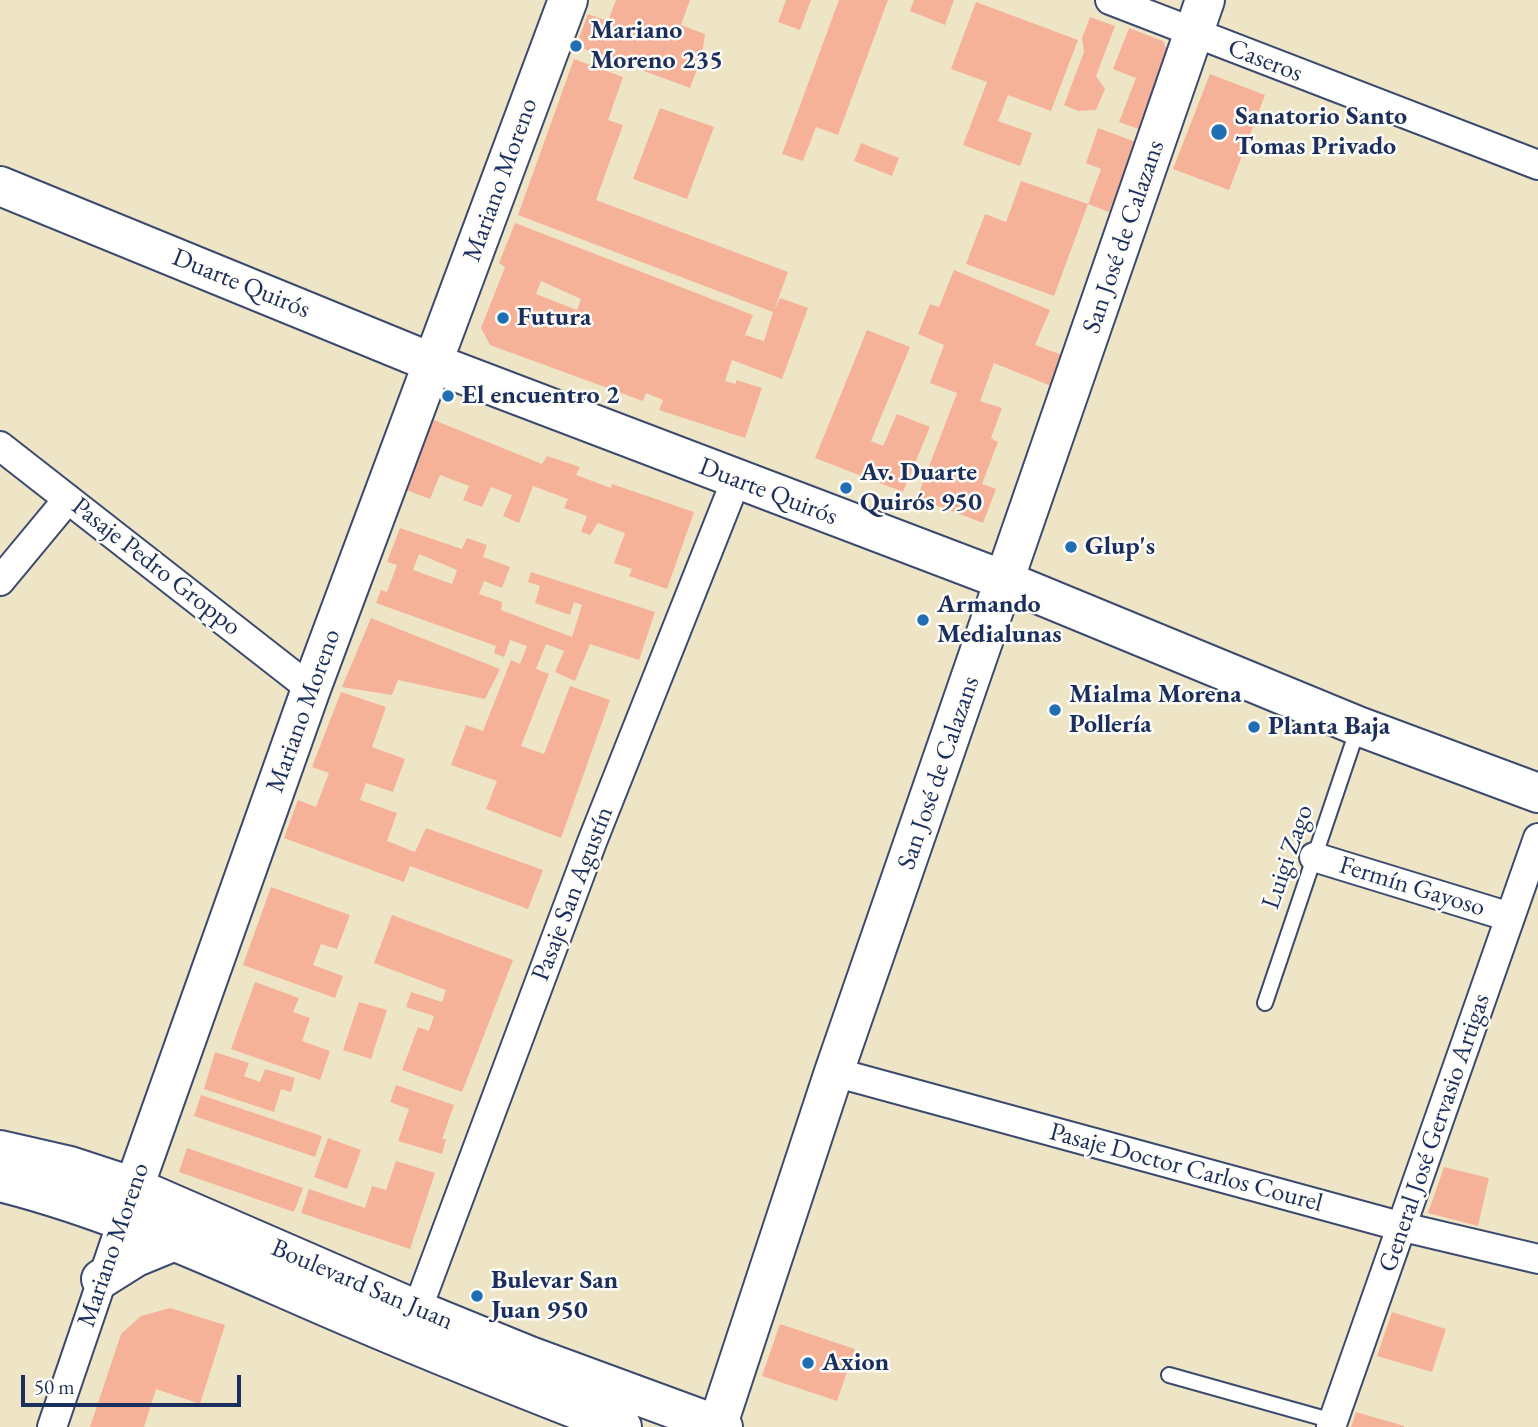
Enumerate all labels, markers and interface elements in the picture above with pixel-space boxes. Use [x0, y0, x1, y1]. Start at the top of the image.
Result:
place label: Mariano Moreno 235 [590, 15, 723, 76]
street label: Caseros [1223, 33, 1307, 89]
marker: Mariano Moreno 235 [568, 38, 584, 54]
street label: Mariano Moreno [457, 94, 545, 266]
place label: Sanatorio Santo Tomas Privado [1235, 101, 1407, 162]
marker: Sanatorio Santo Tomas Privado [1209, 122, 1229, 142]
street label: San José de Calazans [1076, 136, 1172, 338]
street label: Duarte Quirós [168, 242, 314, 326]
place label: Futura [517, 302, 591, 334]
marker: Futura [495, 310, 511, 326]
place label: El encuentro 2 [462, 380, 619, 412]
marker: El encuentro 2 [440, 388, 456, 404]
street label: Duarte Quirós [694, 451, 842, 533]
place label: Av. Duarte Quirós 950 [860, 457, 982, 518]
marker: Av. Duarte Quirós 950 [838, 480, 854, 496]
street label: Pasaje Pedro Groppo [65, 491, 247, 643]
place label: Glup's [1085, 531, 1155, 563]
marker: Glup's [1063, 539, 1079, 555]
place label: Armando Medialunas [937, 589, 1062, 650]
marker: Armando Medialunas [915, 612, 931, 628]
street label: Mariano Moreno [260, 625, 348, 797]
street label: San José de Calazans [891, 672, 987, 874]
place label: Mialma Morena Pollería [1069, 679, 1242, 740]
marker: Mialma Morena Pollería [1047, 702, 1063, 718]
place label: Planta Baja [1268, 711, 1390, 743]
marker: Planta Baja [1246, 719, 1262, 735]
street label: Luigi Zago [1256, 801, 1320, 913]
street label: Pasaje San Agustín [525, 802, 621, 986]
street label: Fermín Gayoso [1335, 850, 1489, 924]
street label: General José Gervasio Artigas [1373, 990, 1497, 1276]
street label: Pasaje Doctor Carlos Courel [1046, 1117, 1326, 1219]
street label: Mariano Moreno [71, 1159, 157, 1331]
street label: Boulevard San Juan [266, 1233, 458, 1337]
place label: Bulevar San Juan 950 [491, 1265, 618, 1326]
marker: Bulevar San Juan 950 [469, 1288, 485, 1304]
place label: Axion [822, 1347, 889, 1379]
marker: Axion [800, 1355, 816, 1371]
scale bar [24, 1360, 245, 1404]
text: 50 m [34, 1373, 75, 1400]

